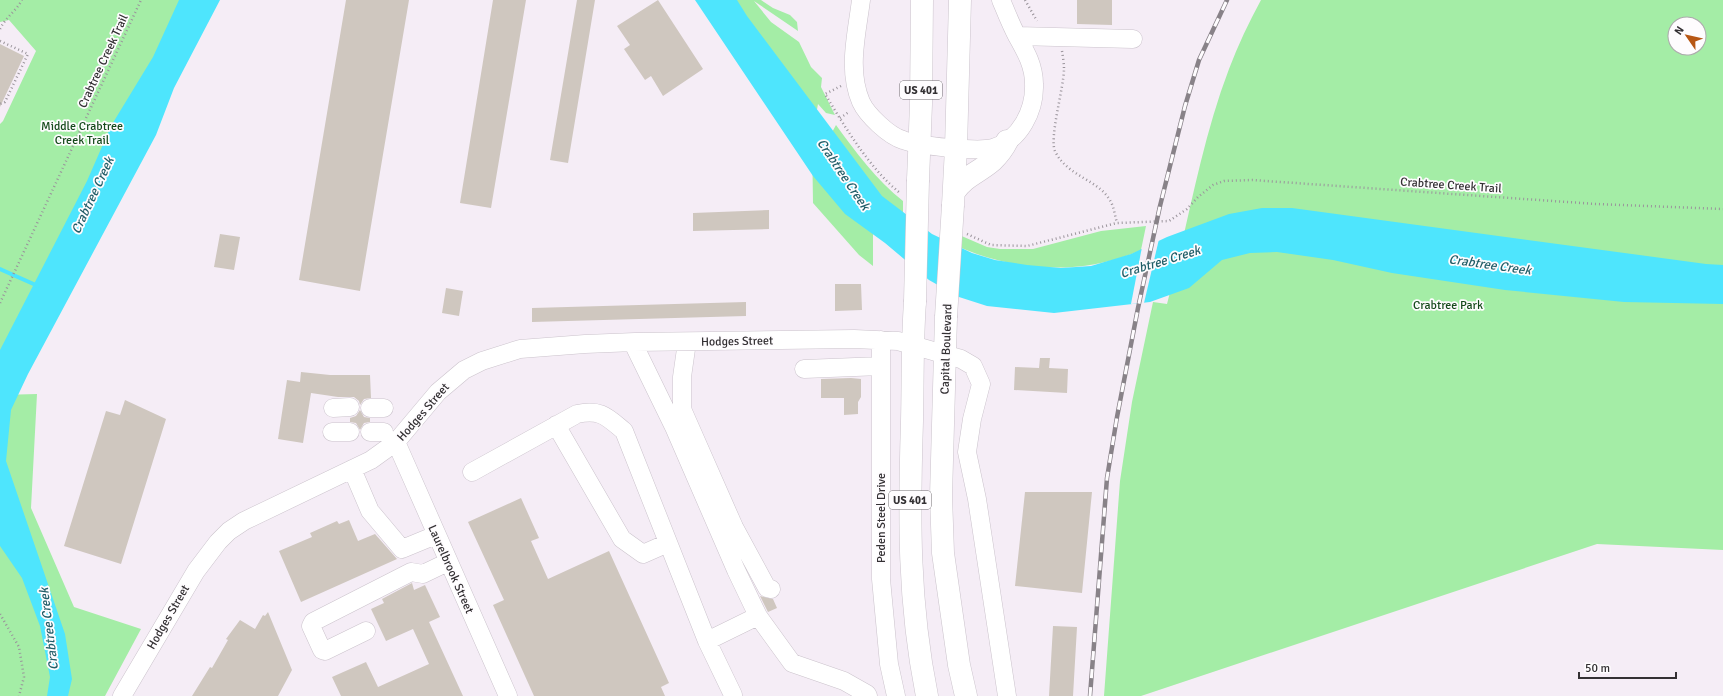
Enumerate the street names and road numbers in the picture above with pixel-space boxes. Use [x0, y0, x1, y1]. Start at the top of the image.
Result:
street label: Crabtree Creek Trail [75, 12, 132, 110]
road number: US 401 [900, 81, 942, 99]
street label: Crabtree Creek Trail [1400, 174, 1503, 197]
street label: Capital Boulevard [937, 303, 956, 395]
street label: Hodges Street [701, 333, 773, 350]
street label: Hodges Street [394, 380, 453, 444]
street label: Peden Steel Drive [874, 473, 889, 563]
road number: US 401 [889, 491, 931, 509]
street label: Laurelbrook Street [424, 523, 477, 616]
street label: Hodges Street [144, 582, 193, 652]

